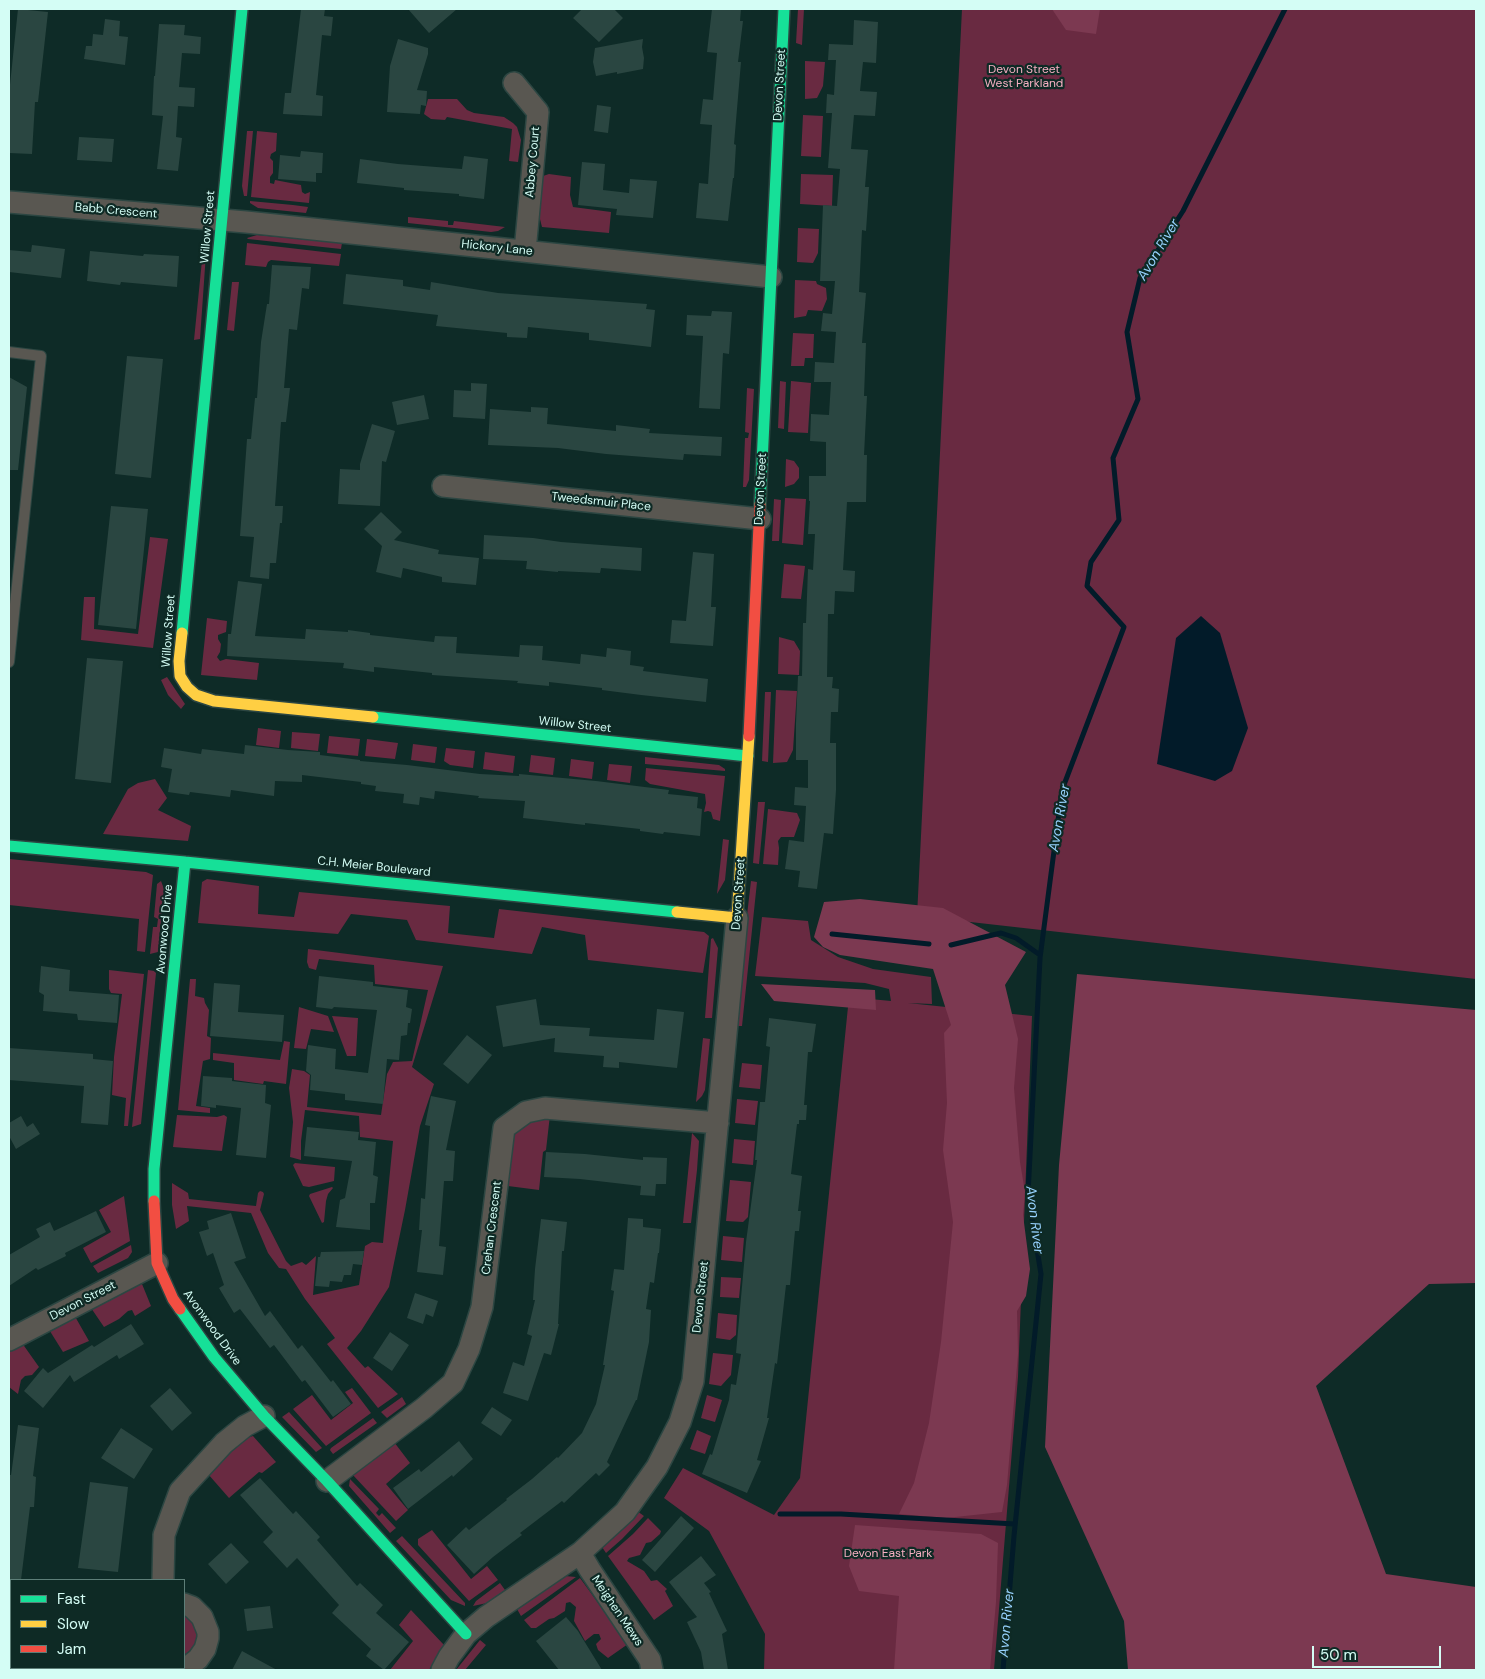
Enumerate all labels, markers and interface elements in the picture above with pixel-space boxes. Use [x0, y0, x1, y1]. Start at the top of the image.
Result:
street label: Devon Street [771, 49, 789, 121]
park label: Devon Street West Parkland [985, 63, 1063, 91]
street label: Abbey Court [523, 126, 543, 198]
street label: Willow Street [198, 190, 218, 264]
street label: Babb Crescent [74, 200, 158, 222]
water label: Avon River [1134, 216, 1184, 284]
street label: Hickory Lane [461, 237, 533, 259]
street label: Devon Street [752, 453, 770, 525]
street label: Tweedsmuir Place [550, 490, 652, 514]
street label: Willow Street [159, 594, 179, 668]
street label: Willow Street [538, 714, 612, 736]
water label: Avon River [1046, 783, 1074, 853]
street label: C.H. Meier Boulevard [317, 854, 431, 880]
street label: Devon Street [729, 858, 749, 930]
street label: Avonwood Drive [154, 884, 176, 974]
street label: Crehan Crescent [479, 1180, 505, 1276]
water label: Avon River [1021, 1185, 1047, 1255]
street label: Devon Street [690, 1260, 712, 1334]
street label: Devon Street [48, 1278, 118, 1324]
street label: Avonwood Drive [180, 1287, 244, 1369]
park label: Devon East Park [844, 1547, 932, 1561]
street label: Meighen Mews [588, 1573, 646, 1649]
legend [10, 1579, 185, 1669]
water label: Avon River [996, 1588, 1018, 1658]
text: Fast [57, 1589, 86, 1609]
text: Slow [57, 1614, 89, 1634]
scale bar [1315, 1636, 1444, 1668]
text: Jam [57, 1639, 86, 1659]
text: 50 m [1320, 1645, 1357, 1665]

